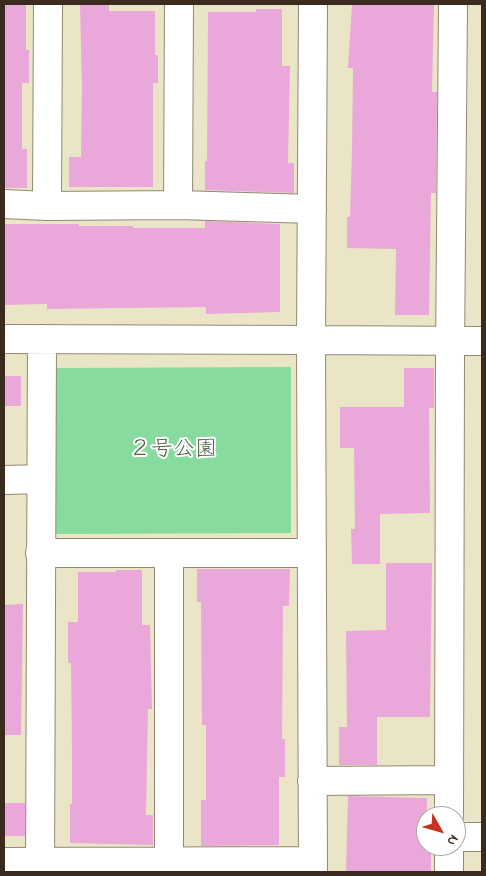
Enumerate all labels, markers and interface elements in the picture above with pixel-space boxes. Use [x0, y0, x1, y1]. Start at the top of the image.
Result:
park label: ２号公園 [129, 438, 217, 464]
north arrow [416, 806, 466, 856]
text: N [441, 830, 464, 850]

